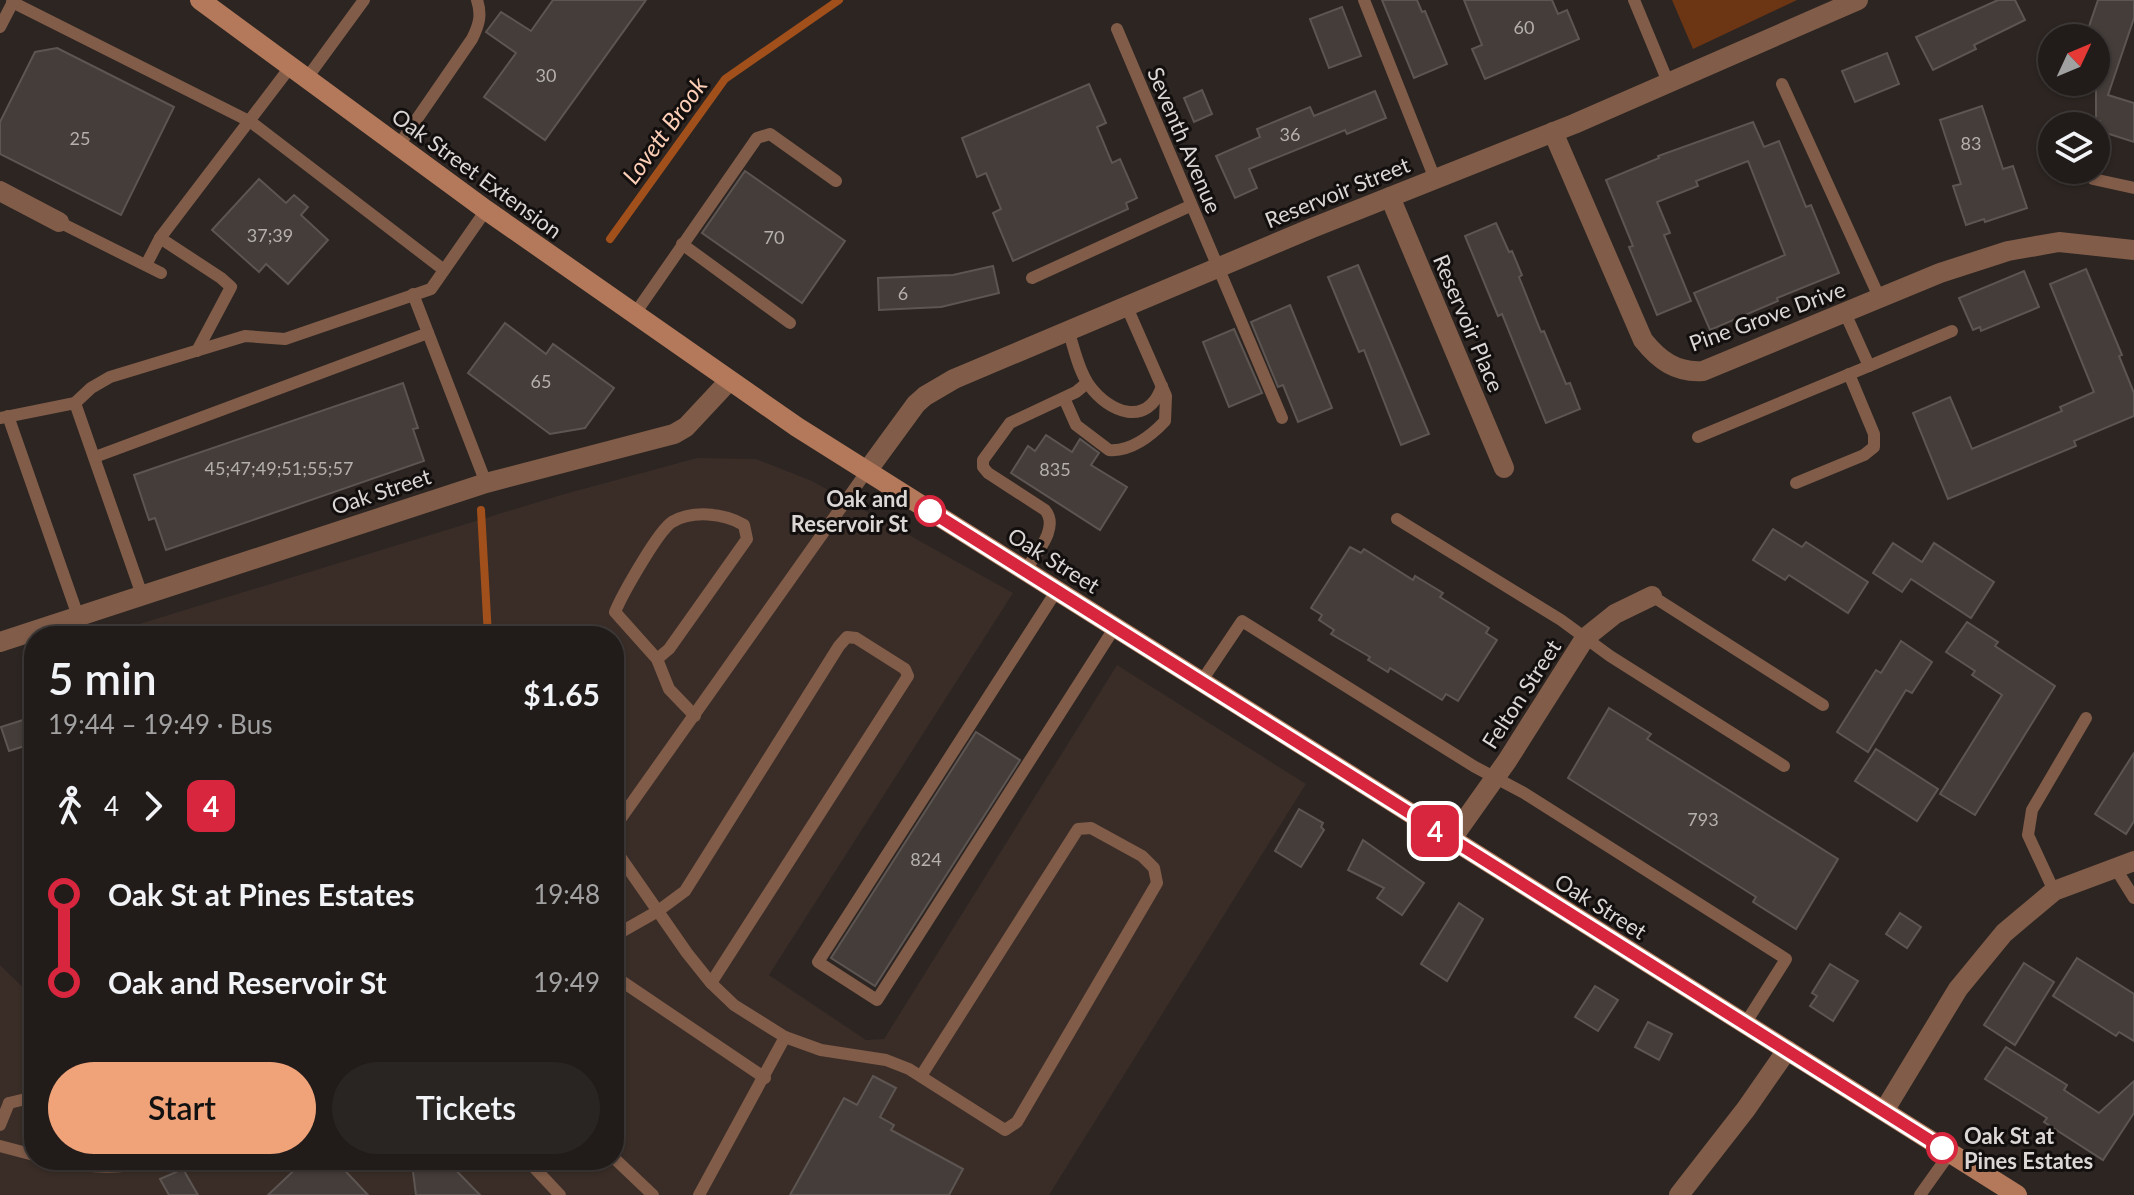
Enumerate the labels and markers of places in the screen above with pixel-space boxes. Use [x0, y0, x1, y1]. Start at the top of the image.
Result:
place label: Oak and Reservoir St [791, 485, 909, 537]
marker: Oak and Reservoir St [915, 496, 945, 526]
place label: Oak St at Pines Estates [1964, 1122, 2093, 1174]
marker: Oak St at Pines Estates [1927, 1133, 1957, 1163]

